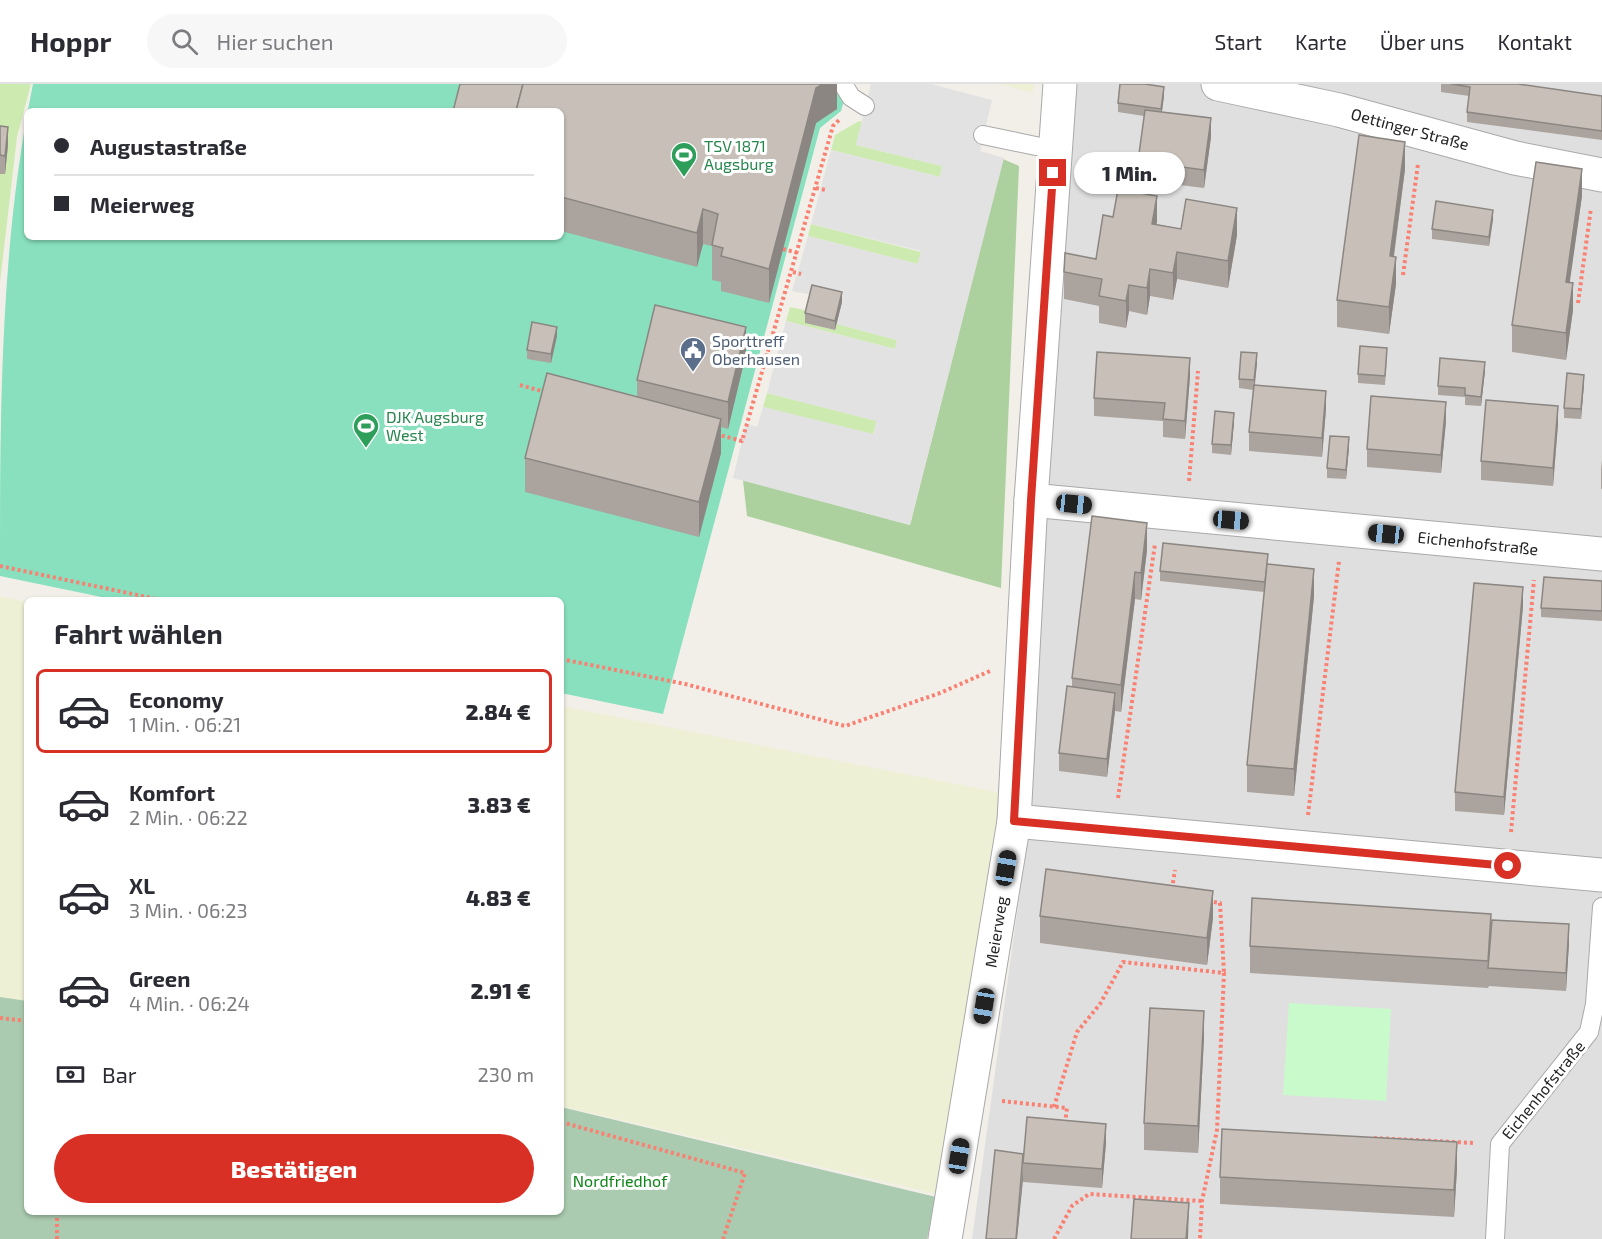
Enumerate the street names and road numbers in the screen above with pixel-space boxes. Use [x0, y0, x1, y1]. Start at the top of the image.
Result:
street label: Oettinger Straße [1349, 104, 1471, 153]
street label: Eichenhofstraße [1417, 527, 1539, 558]
street label: Meierweg [980, 895, 1011, 969]
street label: Eichenhofstraße [1497, 1037, 1588, 1143]

